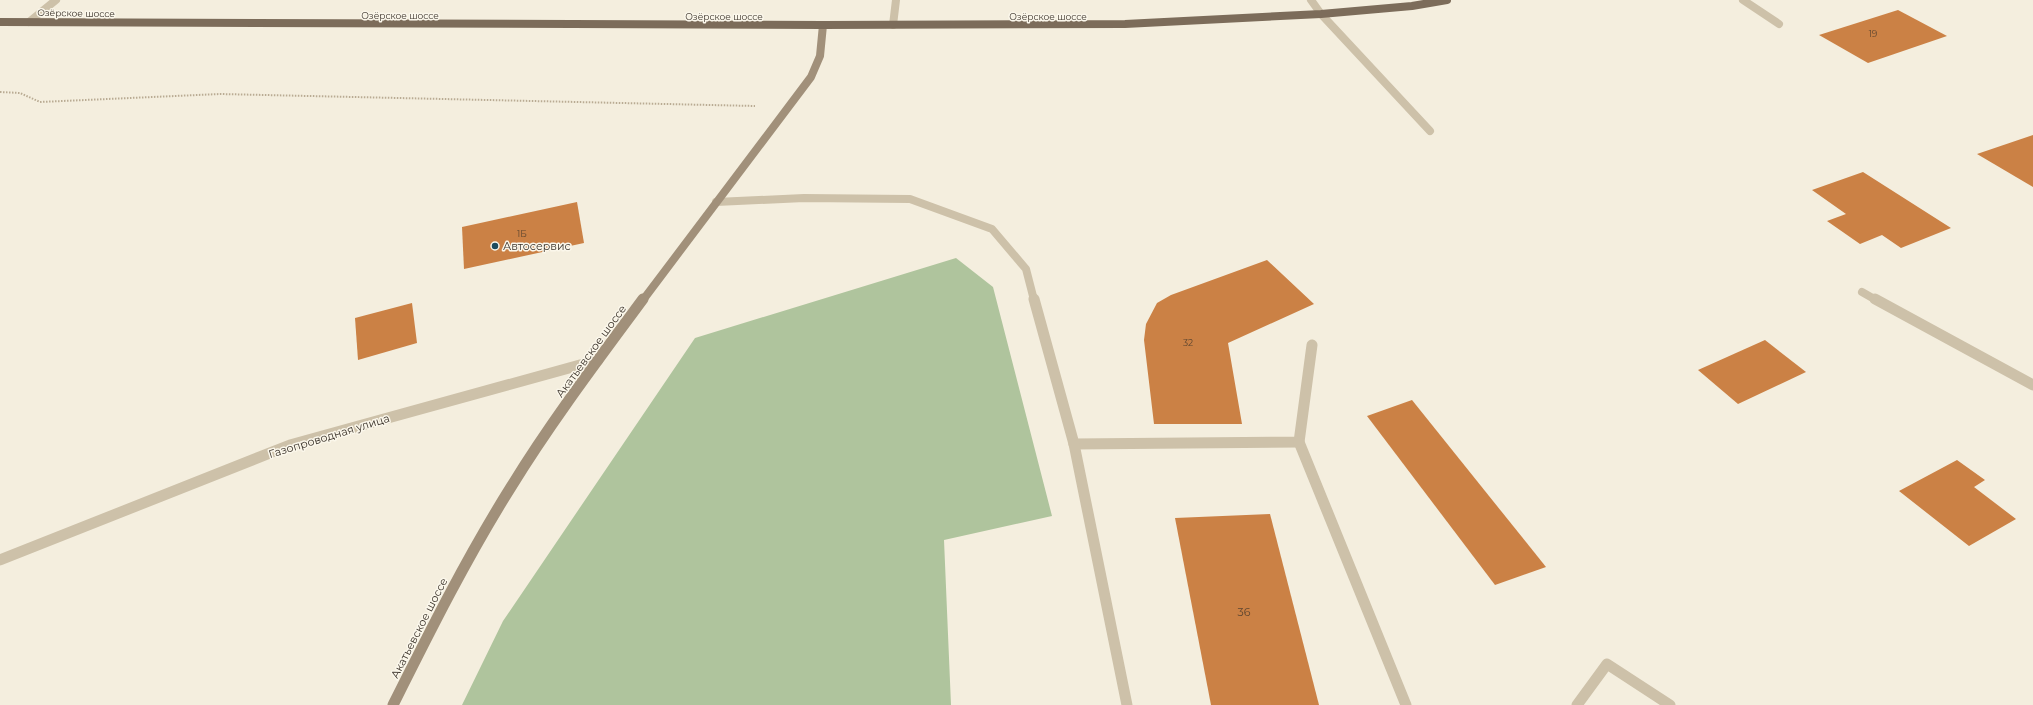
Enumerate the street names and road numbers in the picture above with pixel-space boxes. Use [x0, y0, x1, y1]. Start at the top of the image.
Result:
street label: Озёрское шоссе [37, 7, 115, 19]
street label: Озёрское шоссе [361, 10, 439, 21]
street label: Озёрское шоссе [685, 11, 763, 22]
street label: Озёрское шоссе [1009, 11, 1087, 22]
street label: Акатьевское шоссе [553, 302, 629, 400]
street label: Газопроводная улица [267, 411, 391, 461]
street label: Акатьевское шоссе [388, 575, 451, 681]

